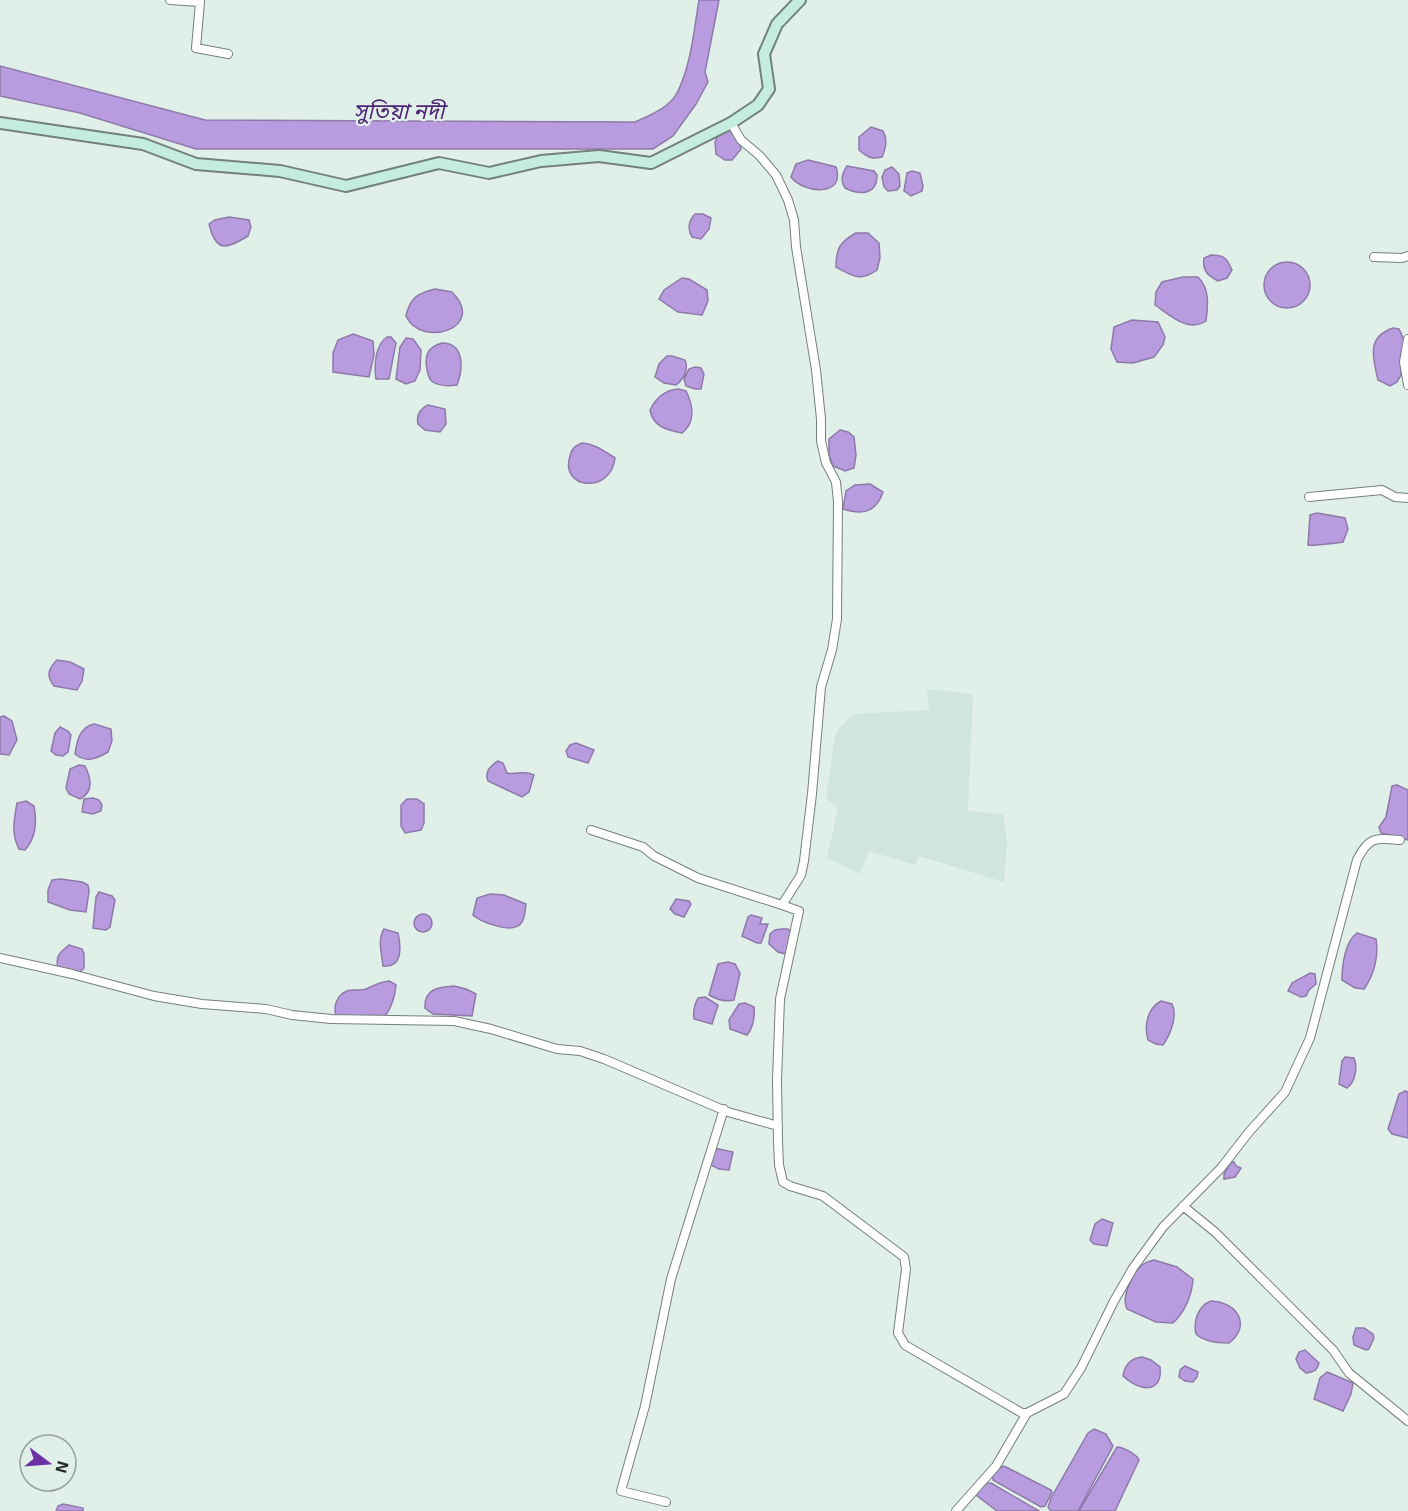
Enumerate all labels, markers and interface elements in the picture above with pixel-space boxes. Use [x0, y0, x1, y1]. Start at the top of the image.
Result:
water label: সুতিয়া নদী [354, 97, 449, 125]
north arrow [18, 1433, 78, 1493]
text: N [52, 1459, 74, 1475]

